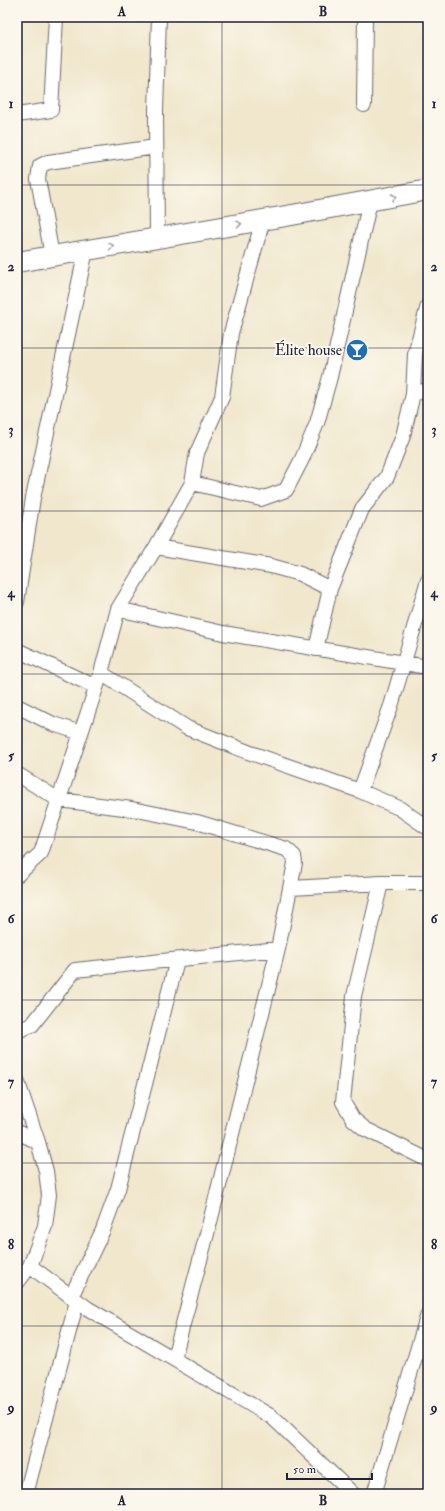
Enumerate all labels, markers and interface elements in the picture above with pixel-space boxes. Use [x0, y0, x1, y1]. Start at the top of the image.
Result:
text: A [117, 4, 127, 20]
text: B [319, 4, 327, 20]
text: 1 [9, 96, 14, 112]
text: 1 [432, 96, 437, 112]
one-way arrow [391, 193, 397, 201]
one-way arrow [236, 220, 242, 229]
one-way arrow [107, 242, 114, 250]
text: 2 [8, 259, 15, 275]
text: 2 [431, 259, 438, 275]
bar icon: Élite house [344, 337, 370, 363]
place label: Élite house [275, 339, 342, 360]
text: 3 [9, 422, 14, 438]
text: 3 [432, 422, 437, 438]
text: 4 [6, 585, 15, 601]
text: 4 [429, 585, 438, 601]
text: 5 [8, 748, 14, 764]
text: 5 [431, 748, 437, 764]
text: 6 [8, 911, 16, 927]
text: 6 [431, 911, 439, 927]
text: 7 [8, 1074, 15, 1090]
text: 7 [431, 1074, 438, 1090]
text: 8 [8, 1237, 14, 1253]
text: 8 [431, 1237, 437, 1253]
text: 9 [6, 1400, 15, 1416]
text: 9 [429, 1400, 438, 1416]
scale bar [287, 1455, 372, 1481]
text: 50 m [293, 1462, 317, 1477]
text: A [117, 1493, 127, 1509]
text: B [319, 1493, 327, 1509]

